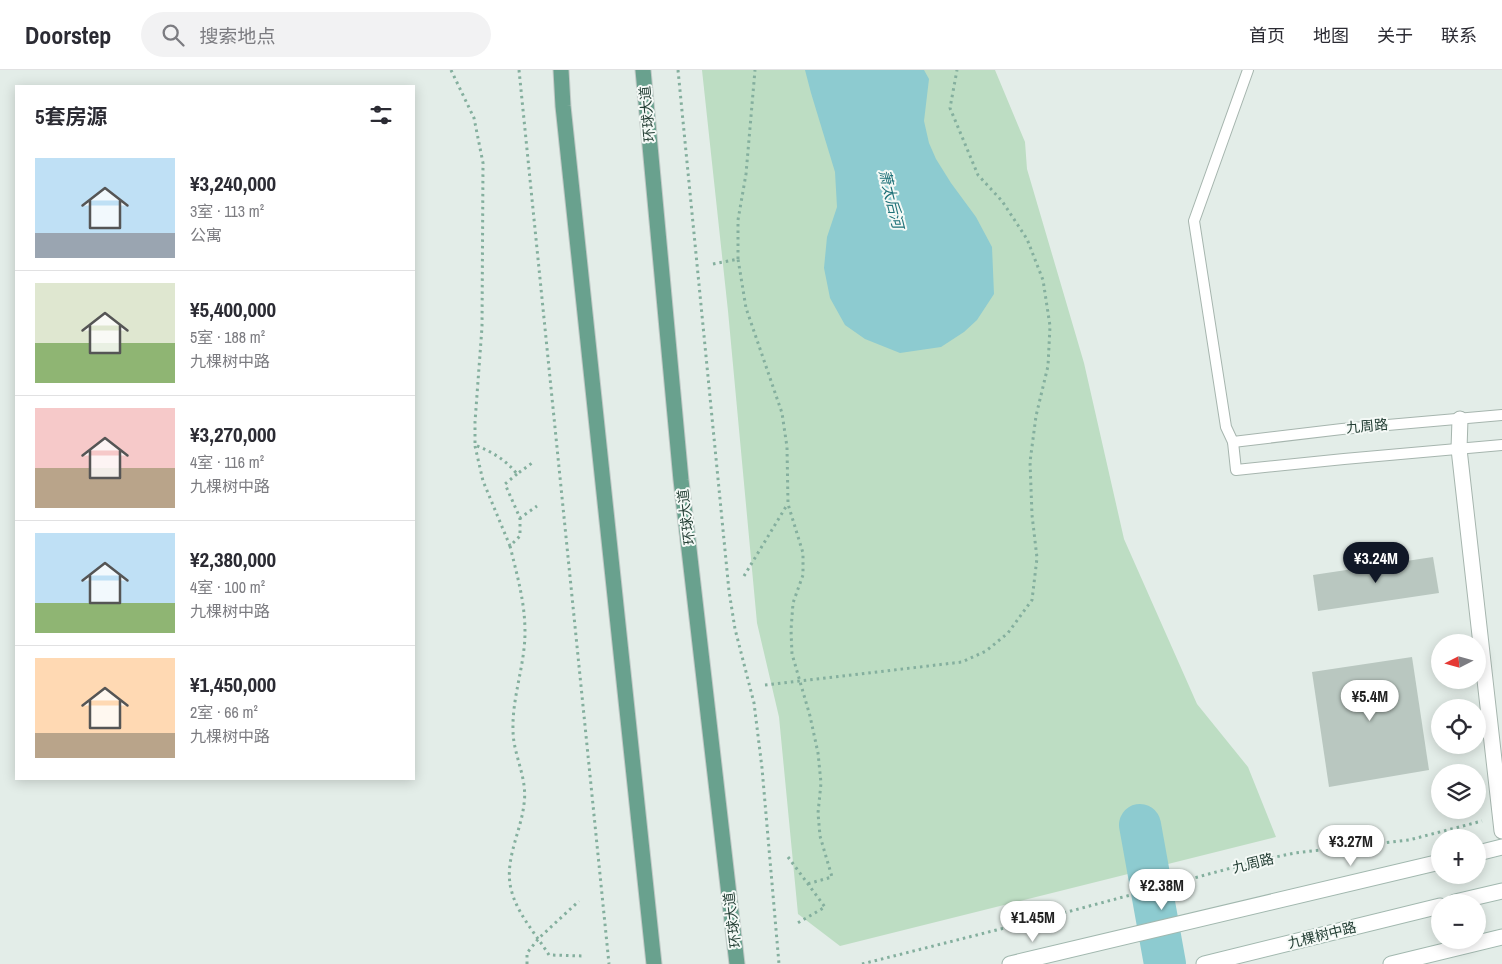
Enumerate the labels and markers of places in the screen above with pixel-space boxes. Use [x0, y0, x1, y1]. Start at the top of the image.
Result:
pin: ¥3.24M [1335, 542, 1417, 584]
pin: ¥5.4M [1335, 680, 1405, 722]
pin: ¥3.27M [1310, 824, 1392, 867]
pin: ¥2.38M [1121, 868, 1203, 911]
pin: ¥1.45M [992, 900, 1074, 943]

